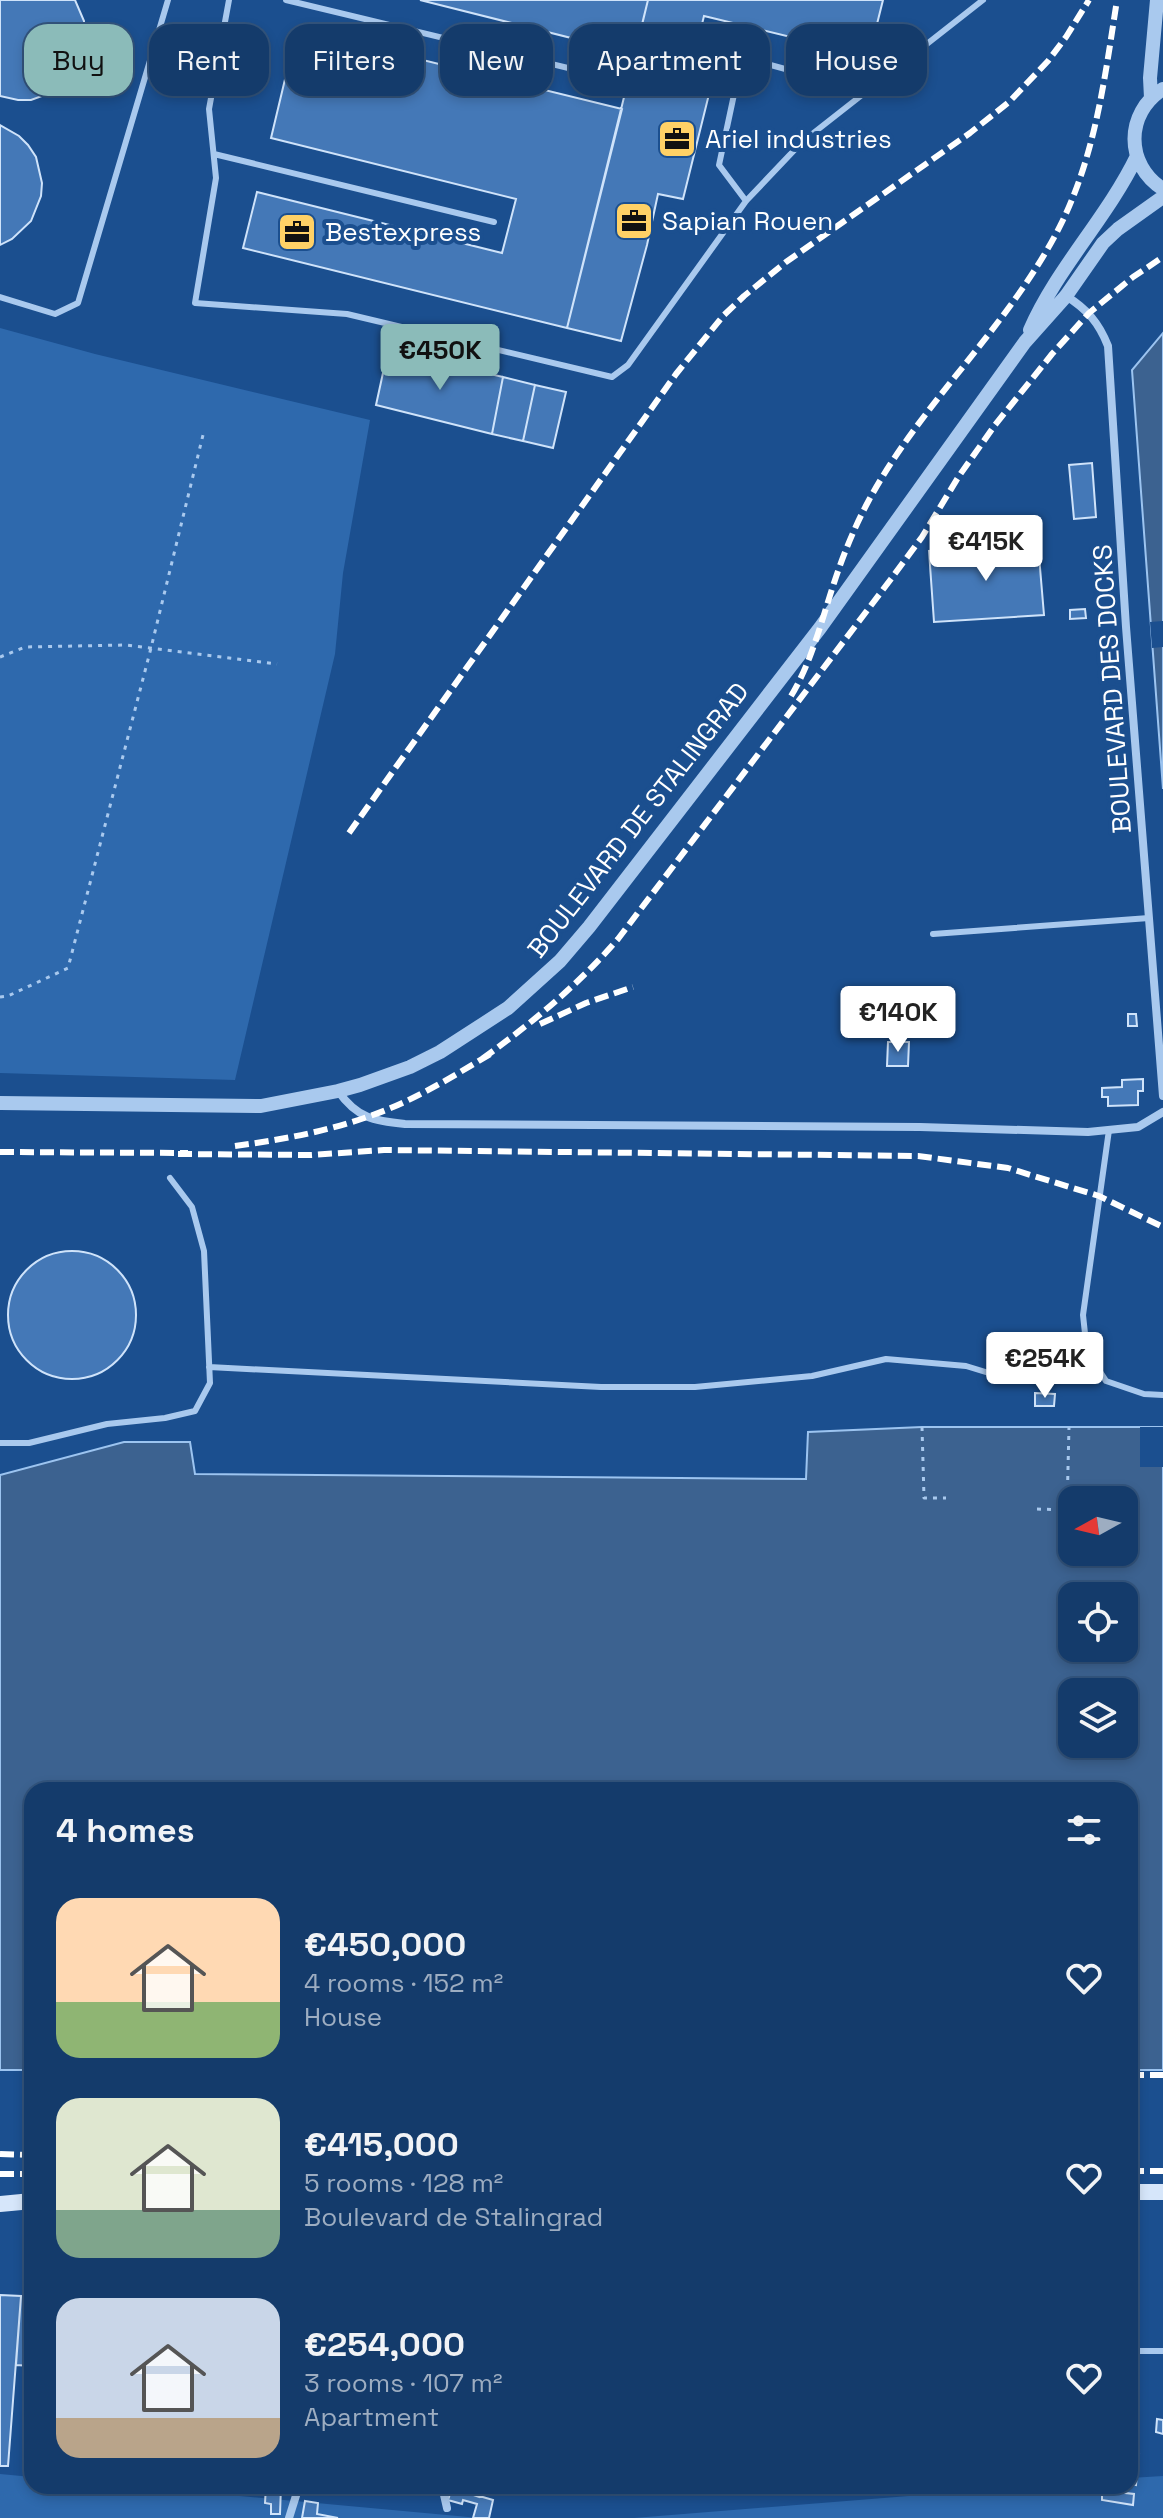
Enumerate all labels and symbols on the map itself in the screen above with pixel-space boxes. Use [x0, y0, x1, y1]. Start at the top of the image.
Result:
office icon: Ariel industries [656, 118, 698, 160]
place label: Ariel industries [705, 122, 892, 156]
office icon: Sapian Rouen [613, 200, 655, 242]
place label: Sapian Rouen [662, 204, 833, 238]
office icon: Bestexpress [276, 211, 318, 253]
place label: Bestexpress [325, 215, 481, 249]
pin: €450K [384, 324, 496, 392]
pin: €415K [930, 515, 1042, 583]
street label: BOULEVARD DES DOCKS [1085, 543, 1139, 835]
street label: BOULEVARD DE STALINGRAD [520, 675, 756, 965]
pin: €140K [842, 986, 954, 1054]
pin: €254K [989, 1332, 1101, 1400]
north arrow [1058, 1486, 1138, 1566]

